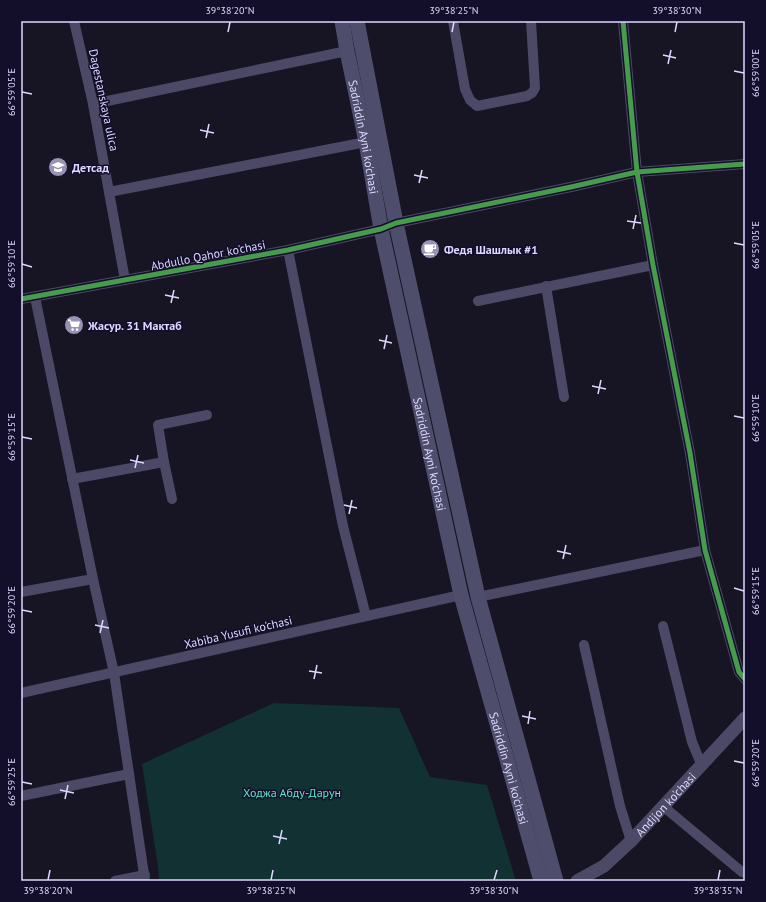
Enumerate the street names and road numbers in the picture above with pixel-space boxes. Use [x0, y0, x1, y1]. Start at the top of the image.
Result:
street label: Dagestanskaya ulica [86, 48, 122, 152]
street label: Sadriddin Ayni ko'chasi [346, 78, 382, 195]
street label: Abdullo Qahor ko'chasi [149, 237, 267, 273]
street label: Sadriddin Ayni ko'chasi [410, 396, 450, 512]
street label: Xabiba Yusufi ko'chasi [182, 612, 294, 652]
street label: Sadriddin Ayni ko'chasi [487, 710, 532, 826]
street label: Andijon ko'chasi [632, 769, 699, 839]

